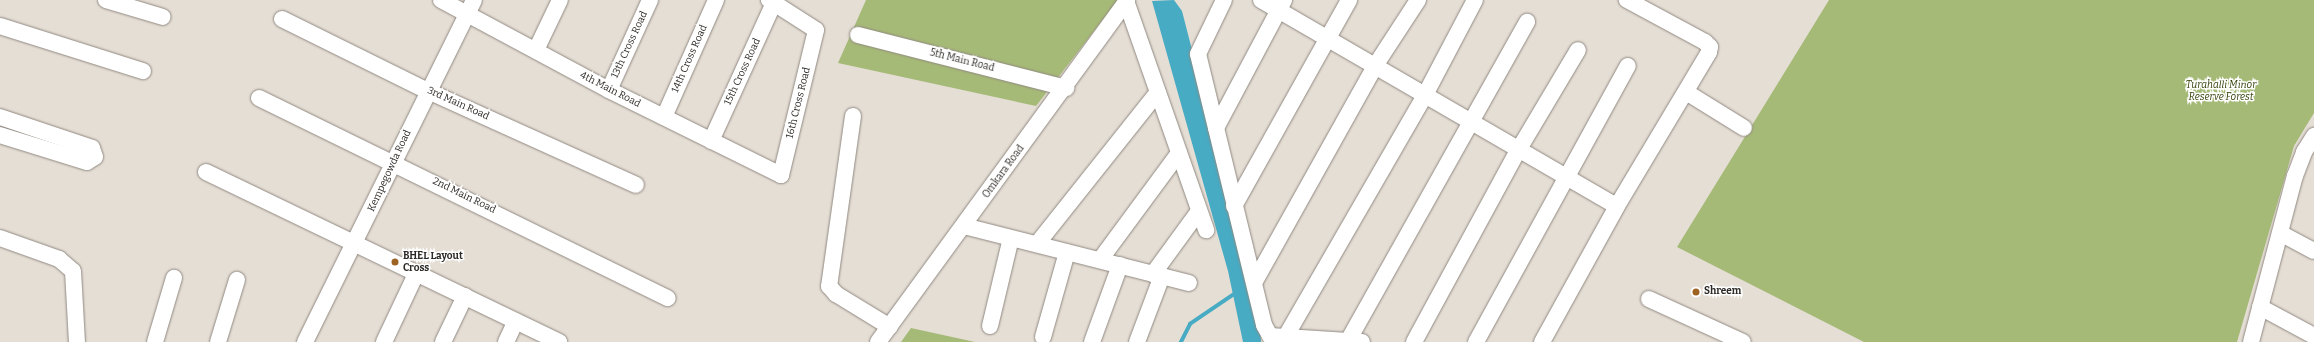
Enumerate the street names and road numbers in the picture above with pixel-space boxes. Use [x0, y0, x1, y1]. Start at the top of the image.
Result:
street label: 13th Cross Road [609, 10, 651, 80]
street label: 14th Cross Road [670, 23, 710, 95]
street label: 15th Cross Road [722, 37, 764, 107]
street label: 5th Main Road [928, 47, 996, 75]
street label: 16th Cross Road [784, 66, 814, 140]
street label: 4th Main Road [578, 70, 642, 110]
street label: 3rd Main Road [425, 85, 491, 123]
street label: Kempegowda Road [366, 128, 414, 214]
street label: Omkara Road [981, 143, 1027, 201]
street label: 2nd Main Road [430, 176, 498, 216]

